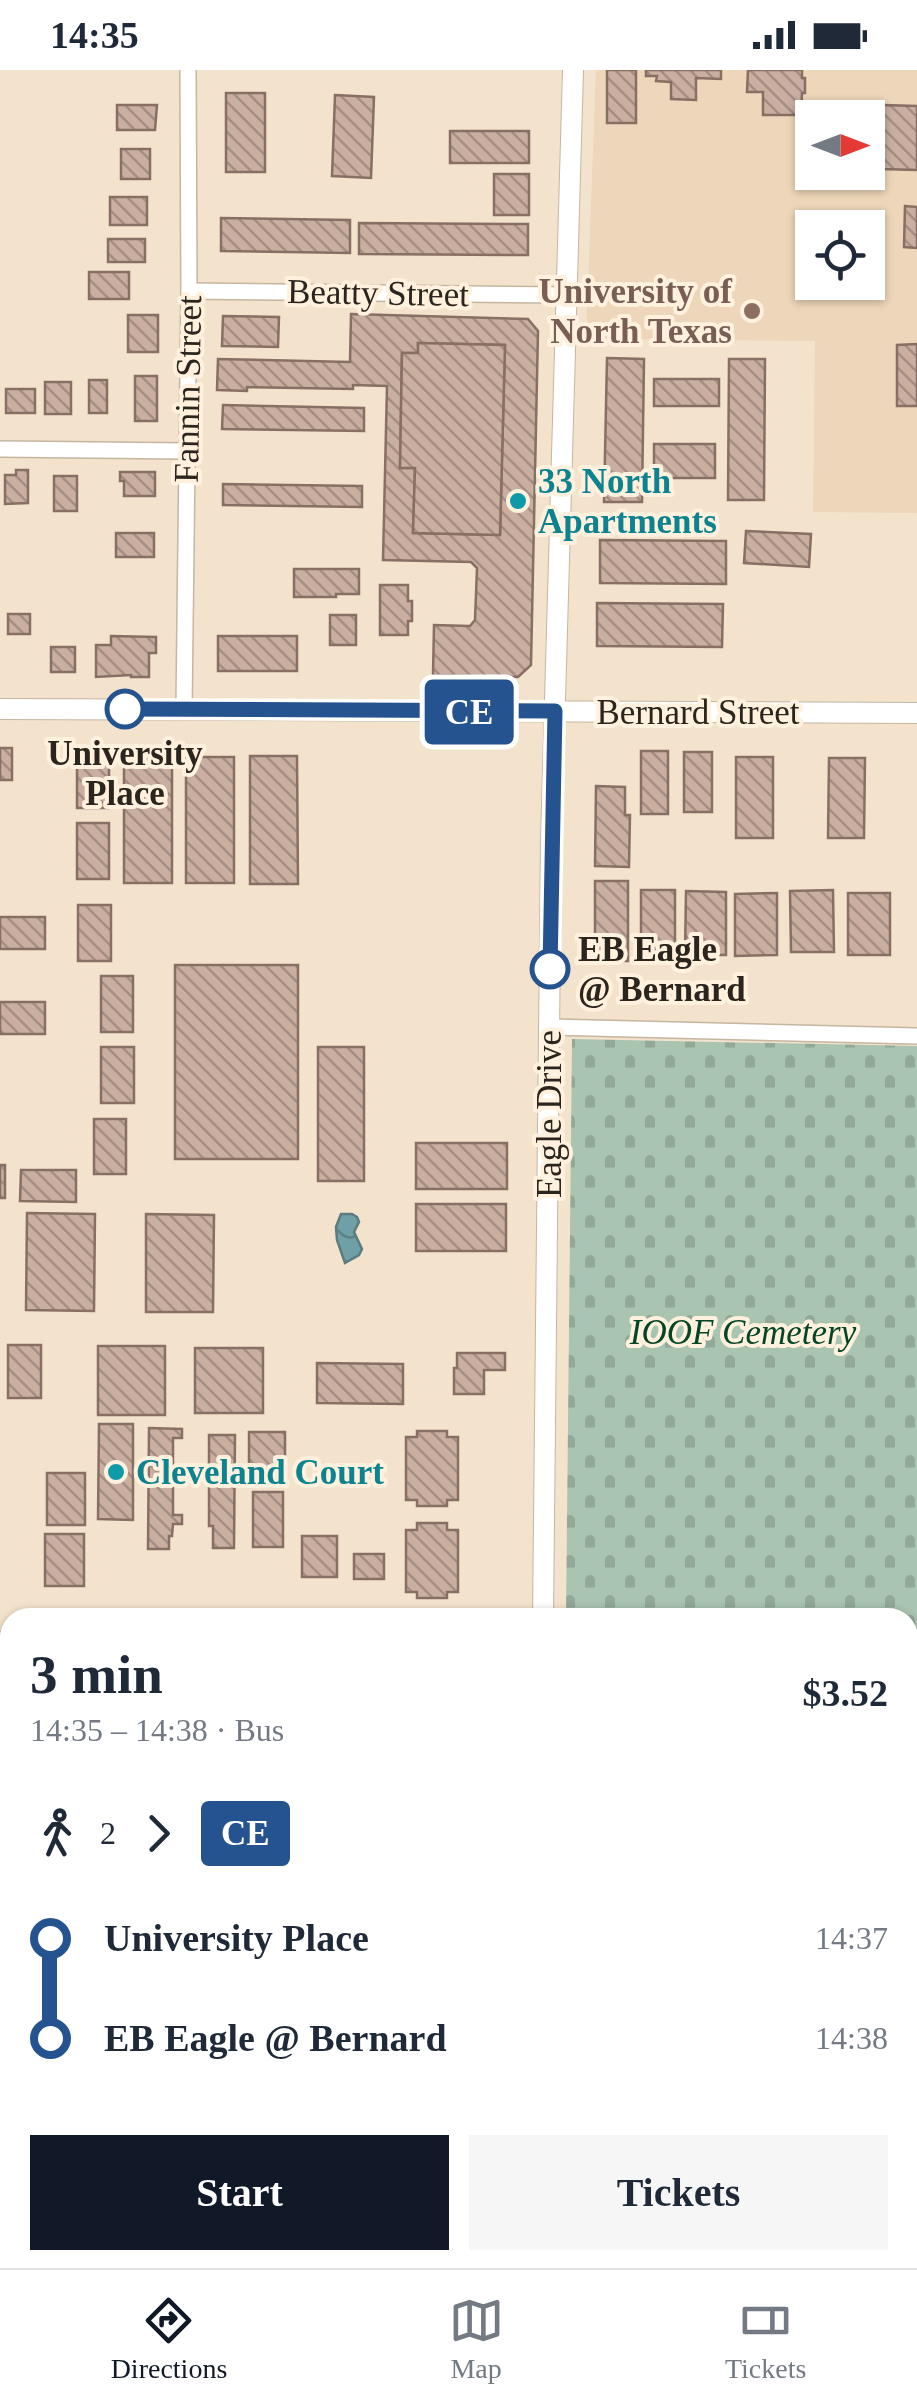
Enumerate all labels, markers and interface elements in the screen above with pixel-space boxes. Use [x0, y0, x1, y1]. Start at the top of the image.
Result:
text: 14:35 [50, 14, 139, 56]
north arrow [795, 100, 885, 190]
map controls [795, 100, 885, 300]
button: locate [795, 210, 885, 300]
street label: Beatty Street [287, 272, 469, 314]
place label: University of North Texas [539, 272, 732, 351]
street label: Fannin Street [167, 295, 209, 483]
marker: University of North Texas [741, 300, 763, 322]
place label: 33 North Apartments [538, 462, 717, 541]
marker: 33 North Apartments [507, 490, 529, 512]
line badge: CE [424, 680, 514, 744]
marker: University Place [106, 690, 144, 728]
text: CE [445, 693, 493, 732]
street label: Bernard Street [596, 693, 800, 732]
place label: University Place [47, 734, 203, 813]
place label: EB Eagle @ Bernard [578, 930, 746, 1009]
marker: EB Eagle @ Bernard [531, 950, 569, 988]
street label: Eagle Drive [530, 1030, 569, 1198]
park label: IOOF Cemetery [629, 1313, 857, 1352]
place label: Cleveland Court [136, 1453, 384, 1492]
marker: Cleveland Court [105, 1461, 127, 1483]
text: 3 min [30, 1644, 163, 1705]
text: $3.52 [803, 1672, 888, 1714]
text: 14:35 – 14:38 · Bus [30, 1712, 284, 1748]
icon: walk [30, 1806, 85, 1861]
icon: forward [131, 1806, 186, 1861]
text: CE [221, 1814, 270, 1853]
text: 2 [100, 1815, 116, 1851]
text: University Place [104, 1917, 369, 1959]
text: 14:37 [815, 1920, 888, 1956]
text: EB Eagle @ Bernard [104, 2017, 447, 2059]
text: 14:38 [815, 2020, 888, 2056]
button: Start [30, 2135, 449, 2250]
button: Tickets [469, 2135, 888, 2250]
tab: Directions [111, 2293, 227, 2385]
tab: Map [449, 2293, 504, 2385]
tab: Tickets [725, 2293, 806, 2385]

